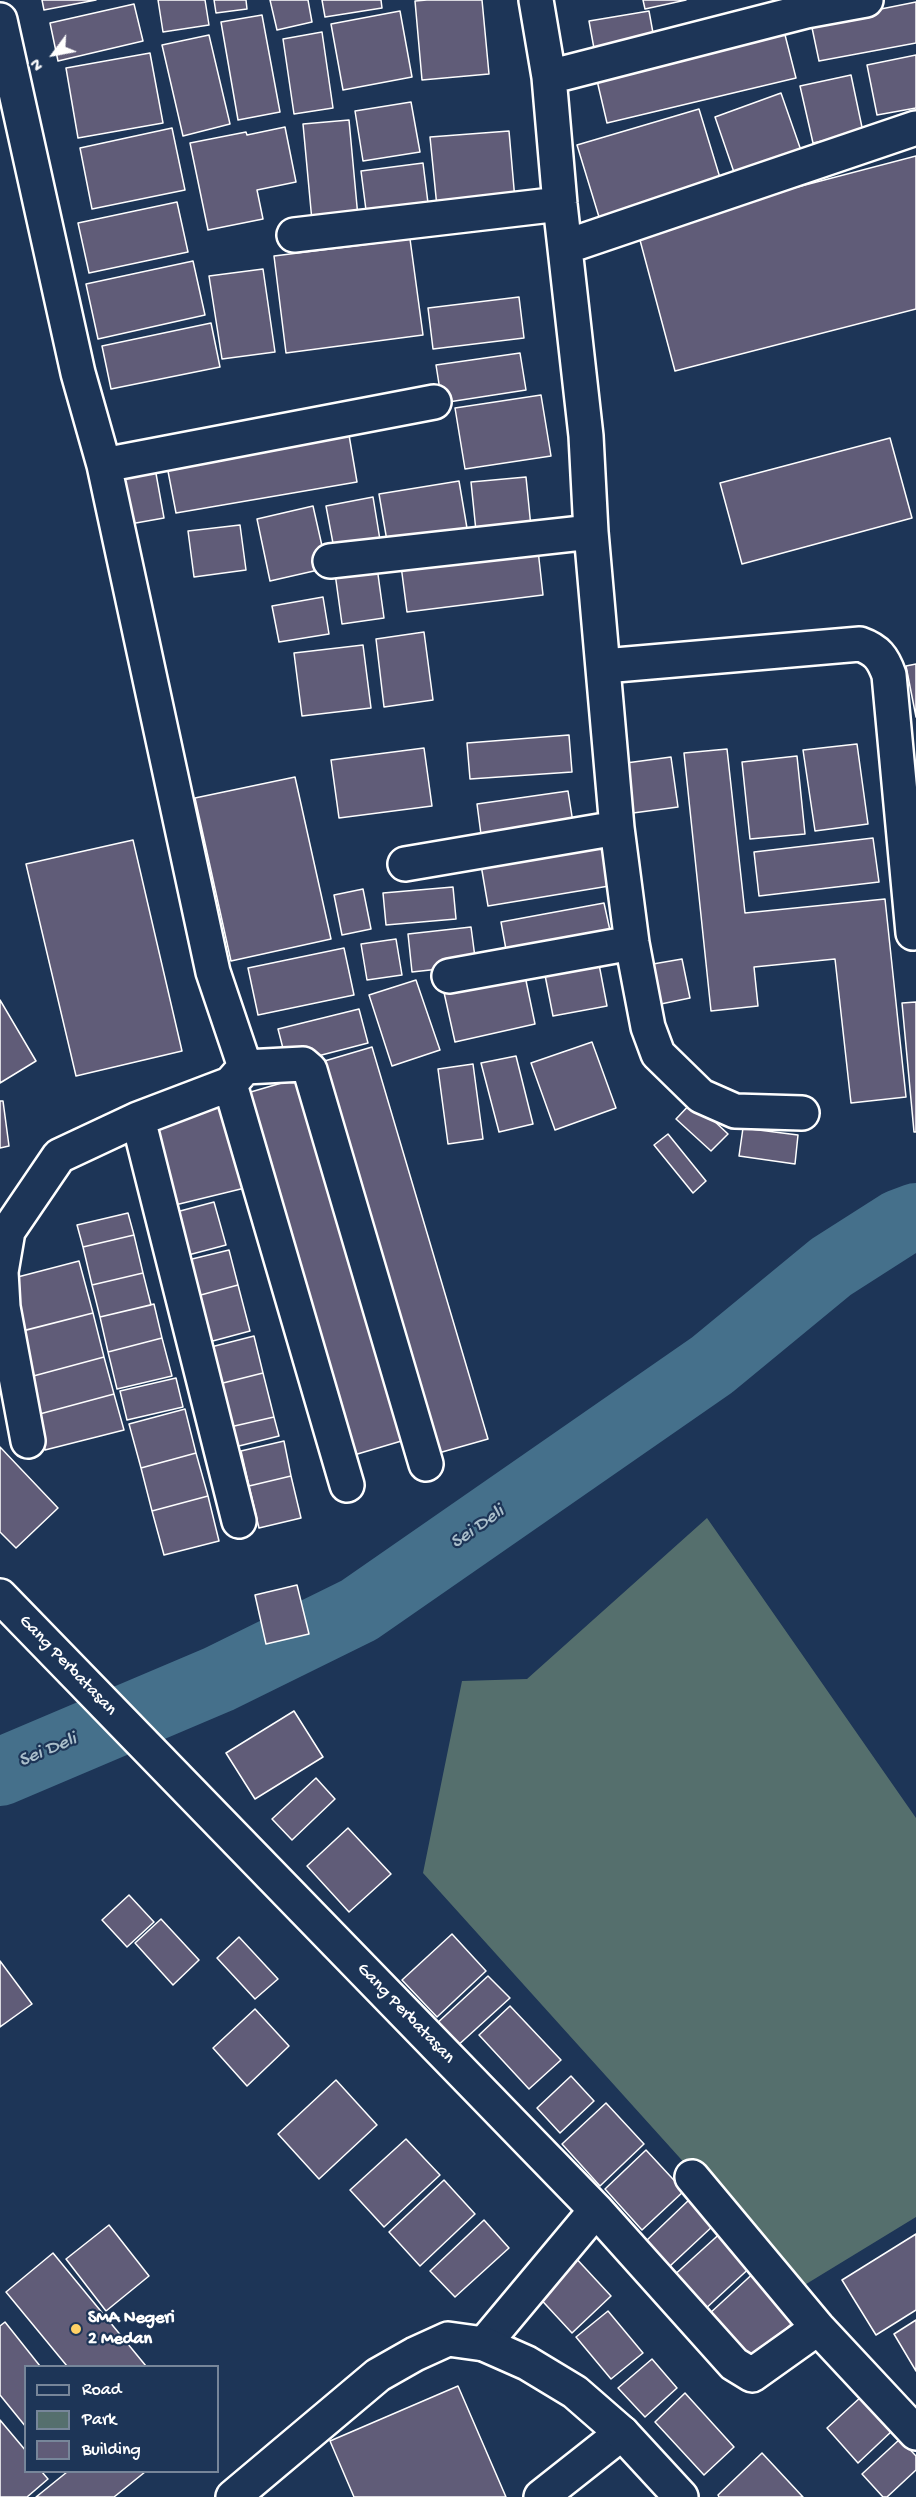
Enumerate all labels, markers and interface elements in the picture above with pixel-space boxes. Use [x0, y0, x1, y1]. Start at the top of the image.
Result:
north arrow [24, 24, 84, 84]
text: N [27, 54, 49, 73]
water label: Sei Deli [446, 1501, 510, 1555]
street label: Gang Perbatasan [13, 1611, 121, 1721]
water label: Sei Deli [15, 1728, 81, 1774]
street label: Gang Perbatasan [351, 1959, 459, 2069]
place label: SMA Negeri 2 Medan [88, 2308, 175, 2350]
marker: SMA Negeri 2 Medan [69, 2322, 83, 2336]
legend [24, 2365, 219, 2473]
text: Road [82, 2380, 121, 2401]
text: Park [82, 2410, 116, 2431]
text: Building [82, 2440, 141, 2461]

